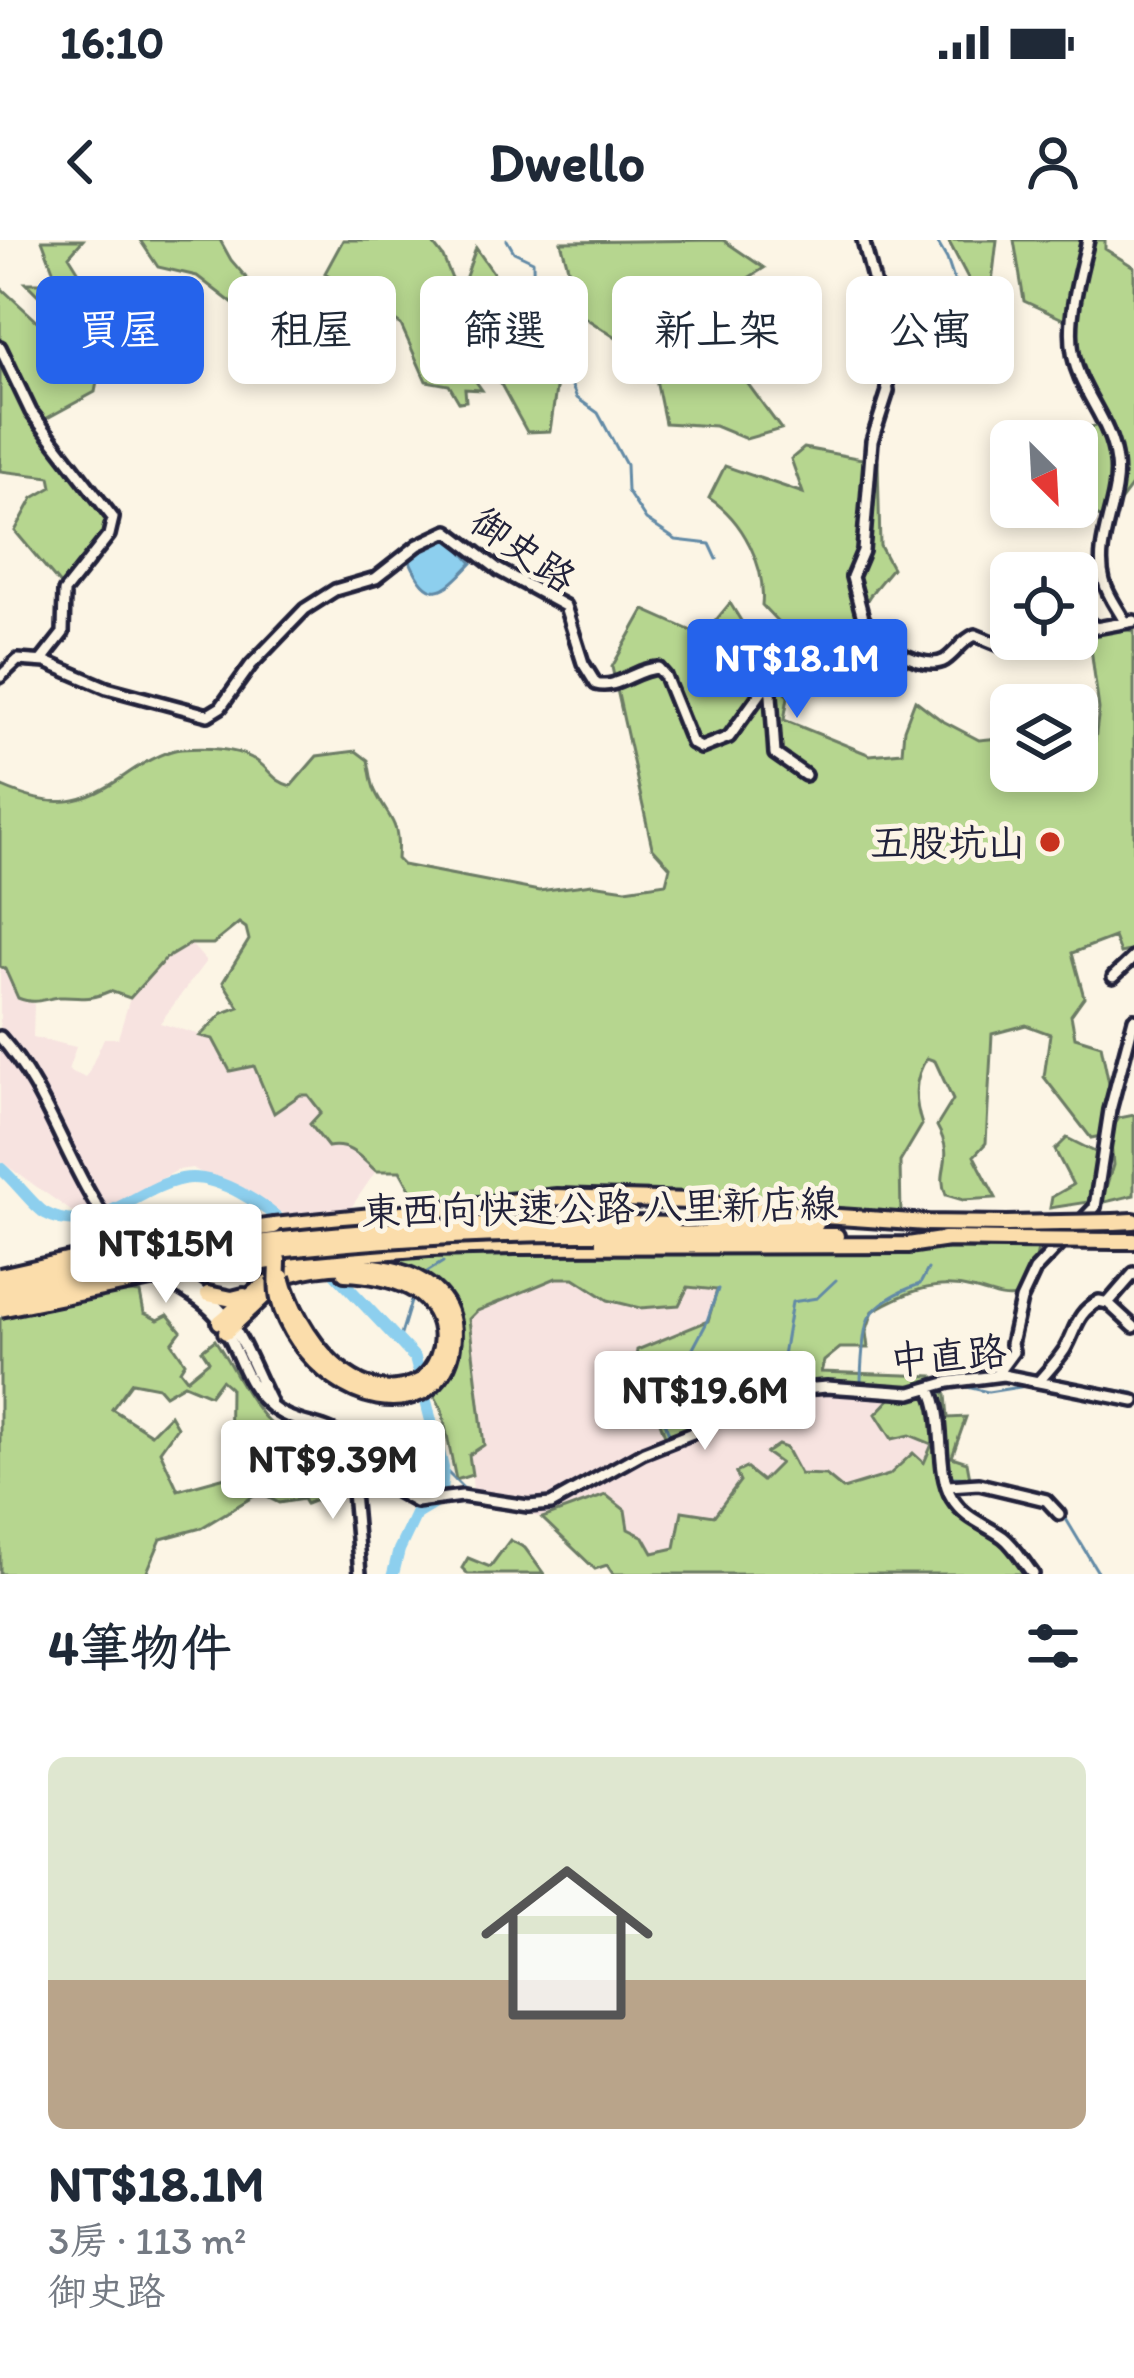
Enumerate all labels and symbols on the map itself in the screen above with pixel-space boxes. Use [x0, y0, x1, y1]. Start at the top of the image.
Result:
north arrow [990, 420, 1098, 528]
street label: 御史路 [462, 497, 585, 602]
pin: NT$18.1M [673, 619, 921, 721]
place label: 五股坑山 [870, 819, 1026, 866]
marker: 五股坑山 [1037, 829, 1063, 855]
street label: 東西向快速公路 八里新店線 [361, 1180, 839, 1235]
pin: NT$15M [68, 1204, 264, 1306]
street label: 中直路 [888, 1327, 1008, 1384]
pin: NT$19.6M [581, 1351, 829, 1453]
pin: NT$9.39M [209, 1420, 457, 1522]

